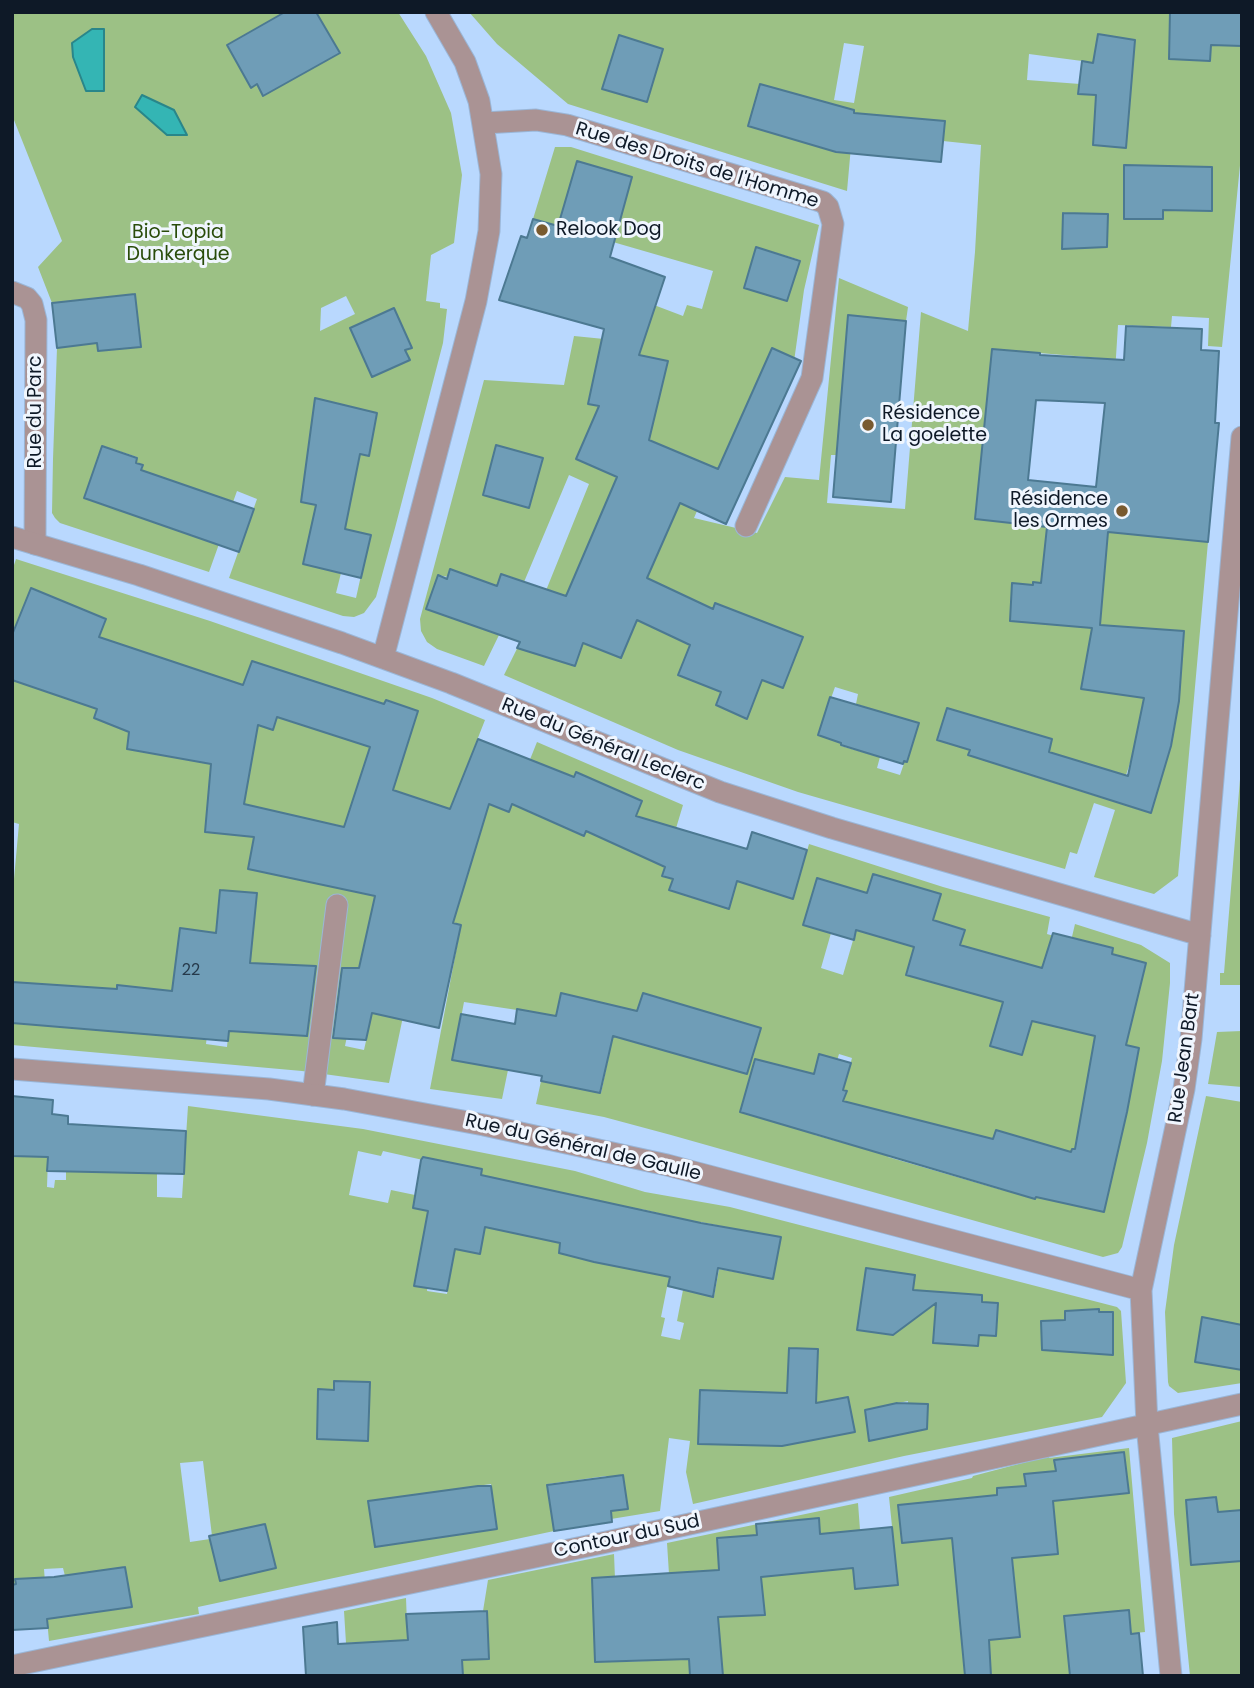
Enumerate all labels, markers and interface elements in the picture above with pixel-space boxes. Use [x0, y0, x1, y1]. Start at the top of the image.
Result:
street label: Rue des Droits de l'Homme [573, 118, 821, 214]
place label: Relook Dog [556, 219, 662, 241]
park label: Bio-Topia Dunkerque [126, 222, 230, 266]
marker: Relook Dog [534, 222, 550, 238]
street label: Rue du Parc [25, 355, 47, 469]
place label: Résidence La goelette [882, 403, 987, 447]
marker: Résidence La goelette [860, 417, 876, 433]
place label: Résidence les Ormes [1010, 489, 1108, 533]
marker: Résidence les Ormes [1114, 503, 1130, 519]
street label: Rue du Général Leclerc [498, 694, 708, 796]
house number: 22 [182, 961, 200, 981]
street label: Rue Jean Bart [1165, 992, 1205, 1124]
street label: Rue du Général de Gaulle [463, 1110, 703, 1186]
street label: Contour du Sud [552, 1510, 702, 1564]

